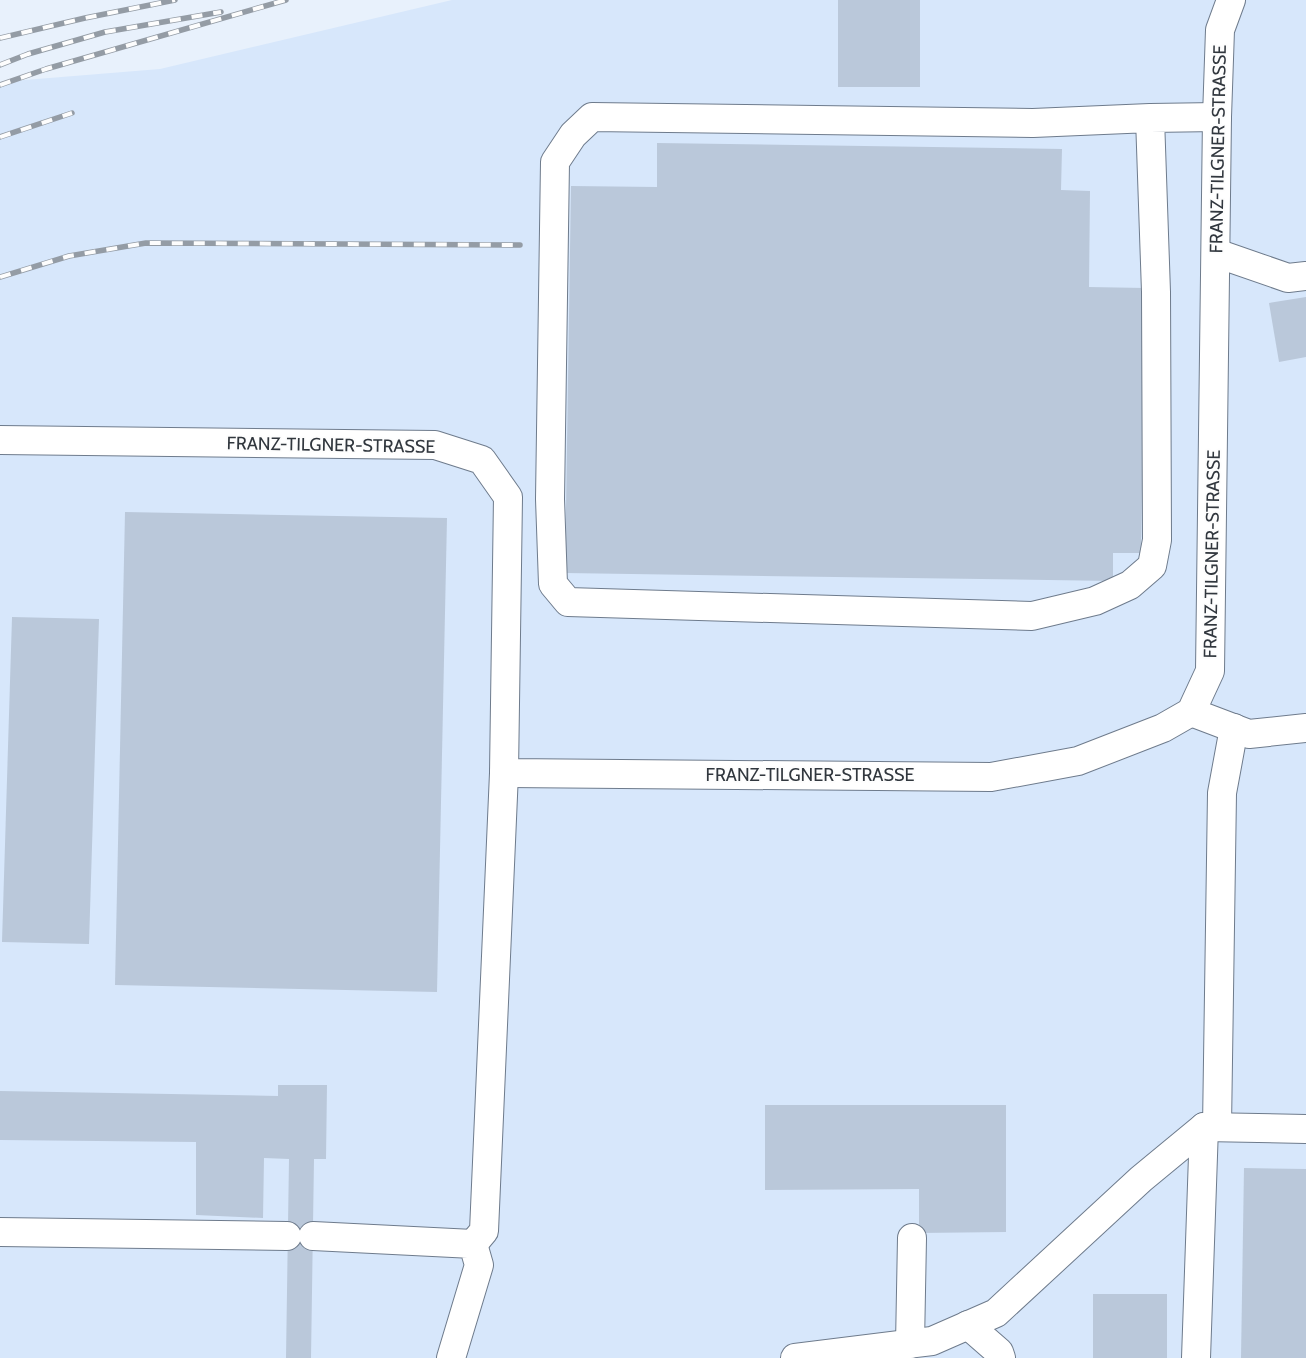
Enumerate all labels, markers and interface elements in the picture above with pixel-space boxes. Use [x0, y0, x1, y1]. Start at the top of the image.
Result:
street label: FRANZ-TILGNER-STRASSE [1205, 44, 1231, 254]
street label: FRANZ-TILGNER-STRASSE [226, 432, 436, 458]
street label: FRANZ-TILGNER-STRASSE [1199, 449, 1225, 659]
street label: FRANZ-TILGNER-STRASSE [706, 764, 914, 786]

